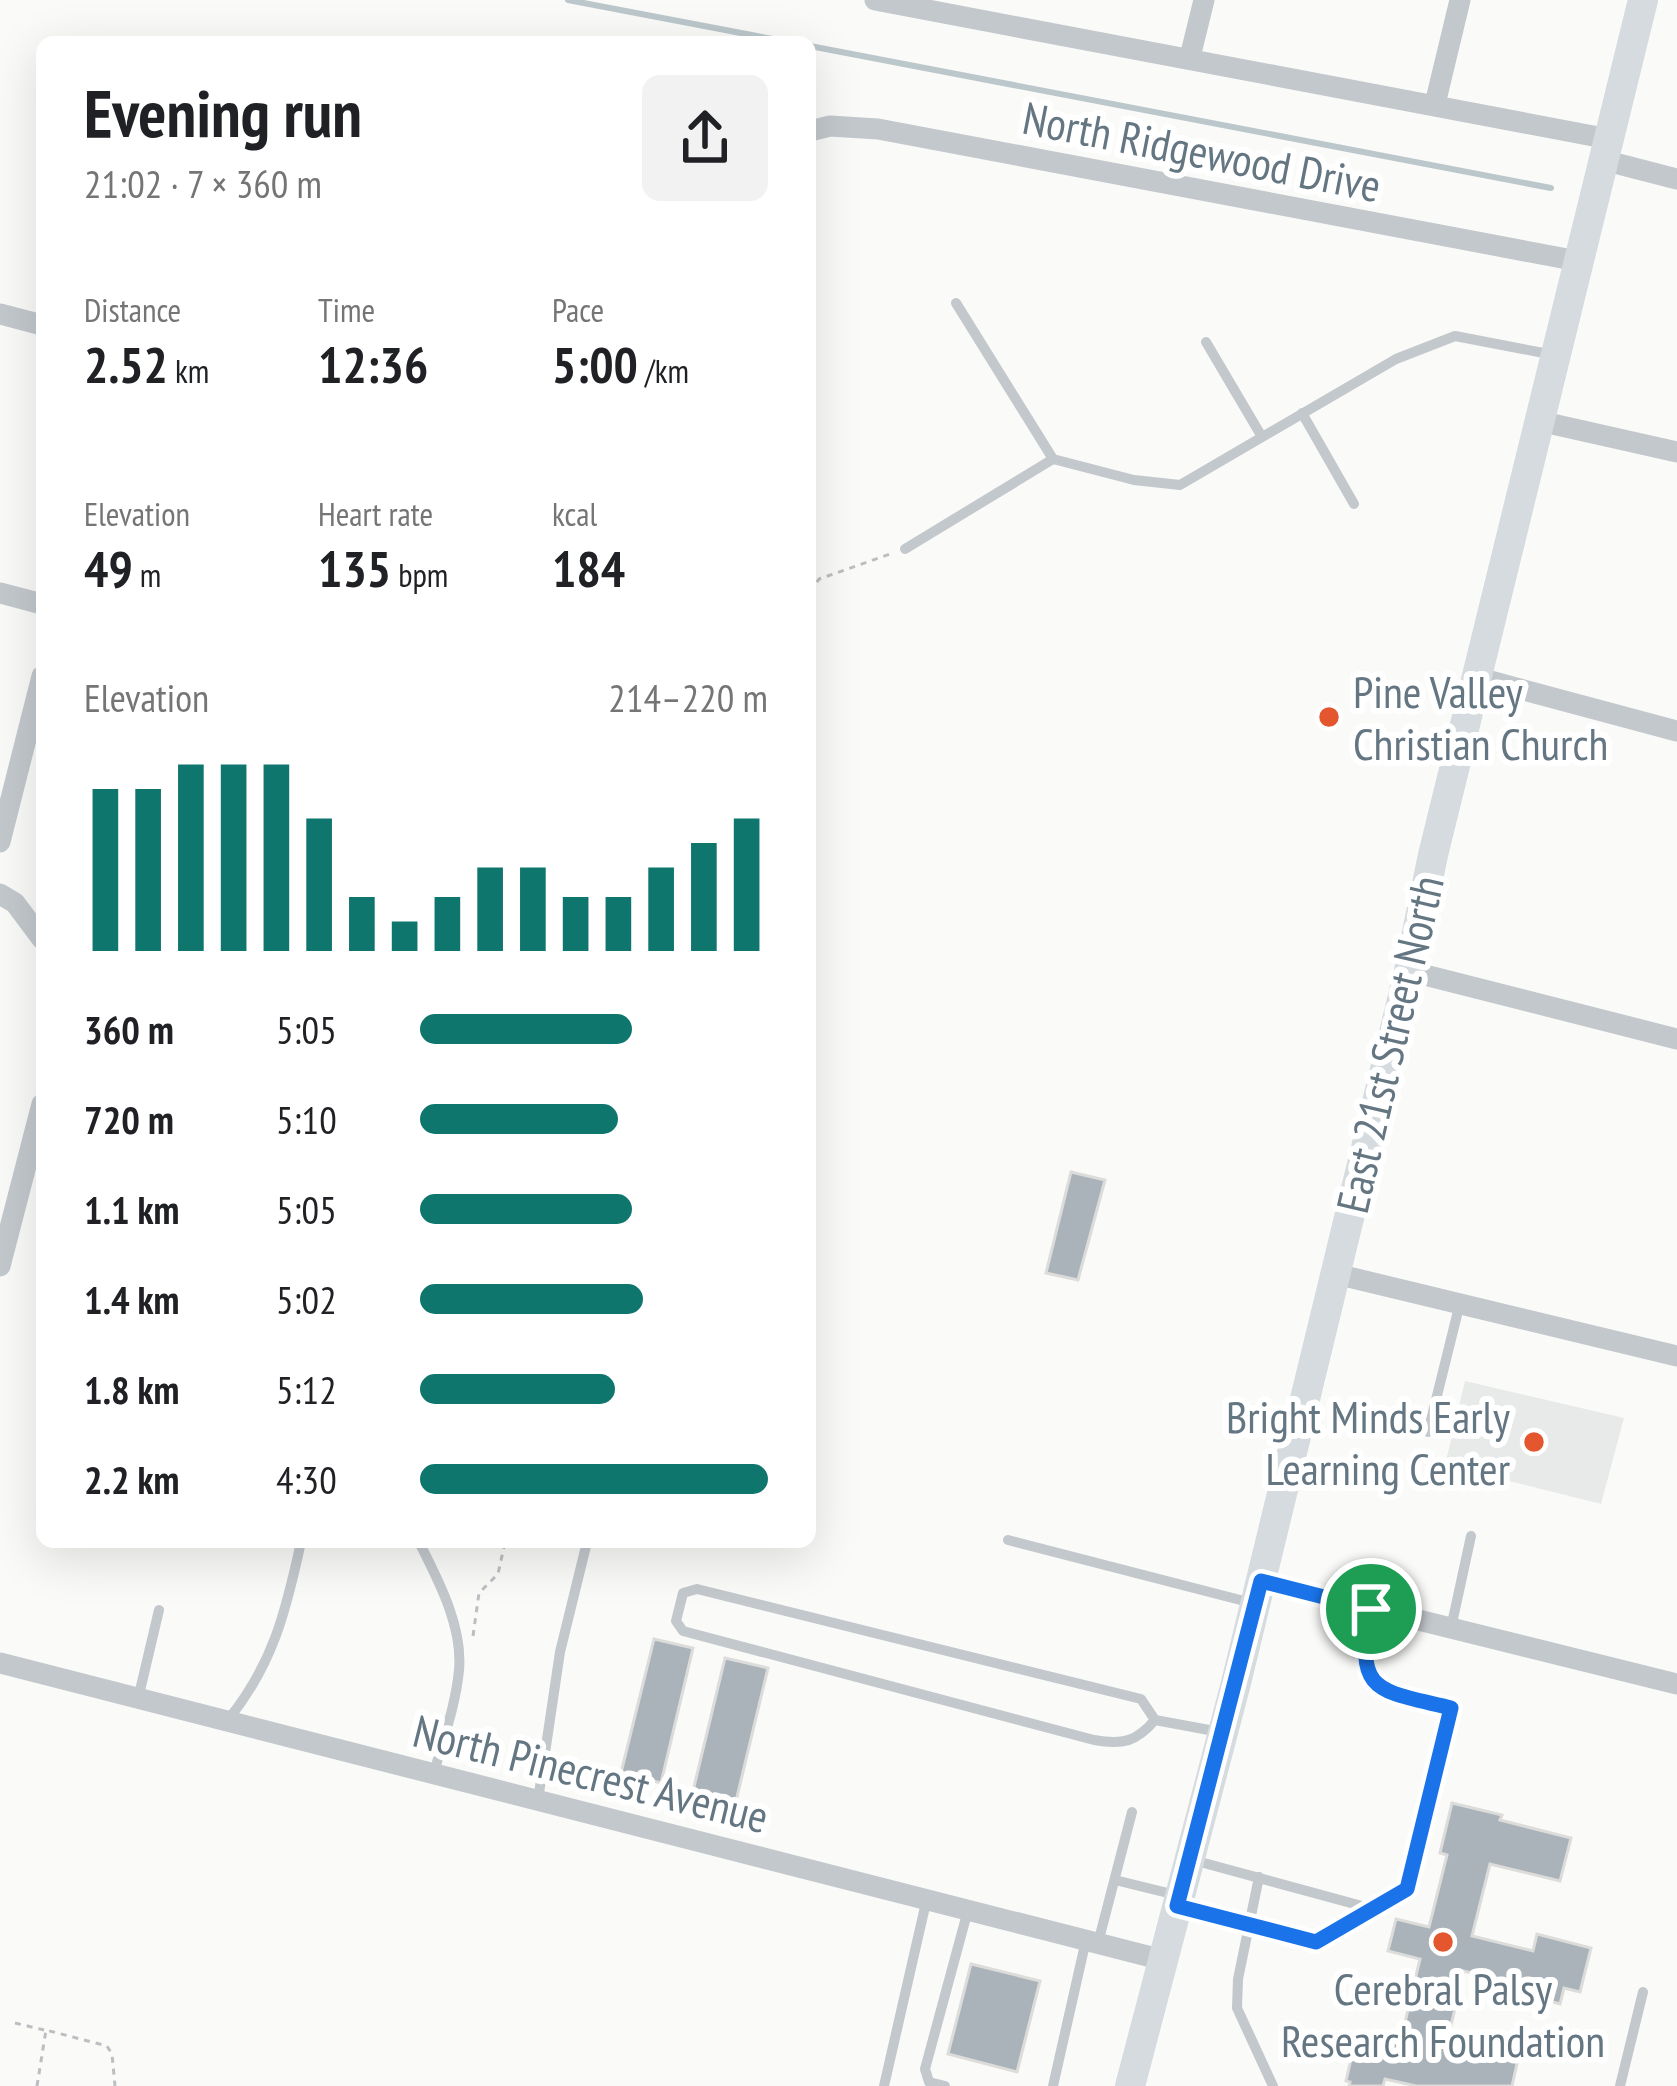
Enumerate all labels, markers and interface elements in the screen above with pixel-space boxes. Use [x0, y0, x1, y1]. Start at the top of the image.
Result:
text: Evening run [84, 70, 362, 155]
button: share [642, 75, 768, 201]
street label: North Ridgewood Drive [1018, 88, 1386, 214]
text: 21:02 · 7 × 360 m [84, 158, 322, 209]
text: Distance [84, 288, 181, 331]
text: Time [318, 288, 375, 331]
text: Pace [552, 288, 604, 331]
text: 2.52 [84, 331, 168, 397]
text: 12:36 [318, 331, 428, 397]
text: 5:00 [552, 331, 638, 397]
text: km [168, 349, 209, 392]
text: /km [638, 349, 689, 392]
text: Elevation [84, 492, 190, 535]
text: Heart rate [318, 492, 433, 535]
text: kcal [552, 492, 597, 535]
text: 49 [84, 535, 133, 601]
text: 135 [318, 535, 391, 601]
text: 184 [552, 535, 625, 601]
text: m [133, 553, 161, 596]
text: bpm [391, 553, 448, 596]
place label: Pine Valley Christian Church [1353, 662, 1608, 772]
text: Elevation [84, 672, 209, 723]
text: 214–220 m [608, 672, 768, 723]
marker: Pine Valley Christian Church [1316, 704, 1342, 730]
street label: East 21st Street North [1322, 870, 1456, 1218]
text: 360 m [84, 1004, 174, 1055]
text: 5:05 [276, 1004, 337, 1055]
text: 720 m [84, 1094, 174, 1145]
text: 5:10 [276, 1094, 337, 1145]
text: 1.1 km [84, 1184, 179, 1235]
text: 5:05 [276, 1184, 337, 1235]
text: 1.4 km [84, 1274, 179, 1325]
text: 5:02 [276, 1274, 337, 1325]
text: 1.8 km [84, 1364, 179, 1415]
text: 5:12 [276, 1364, 337, 1415]
place label: Bright Minds Early Learning Center [1226, 1387, 1511, 1497]
marker: Bright Minds Early Learning Center [1521, 1429, 1547, 1455]
text: 2.2 km [84, 1454, 179, 1505]
text: 4:30 [276, 1454, 337, 1505]
pin [1320, 1558, 1422, 1660]
icon: arrive [1338, 1576, 1404, 1642]
street label: North Pinecrest Avenue [408, 1701, 774, 1845]
marker: Cerebral Palsy Research Foundation [1430, 1929, 1456, 1955]
place label: Cerebral Palsy Research Foundation [1281, 1959, 1605, 2069]

